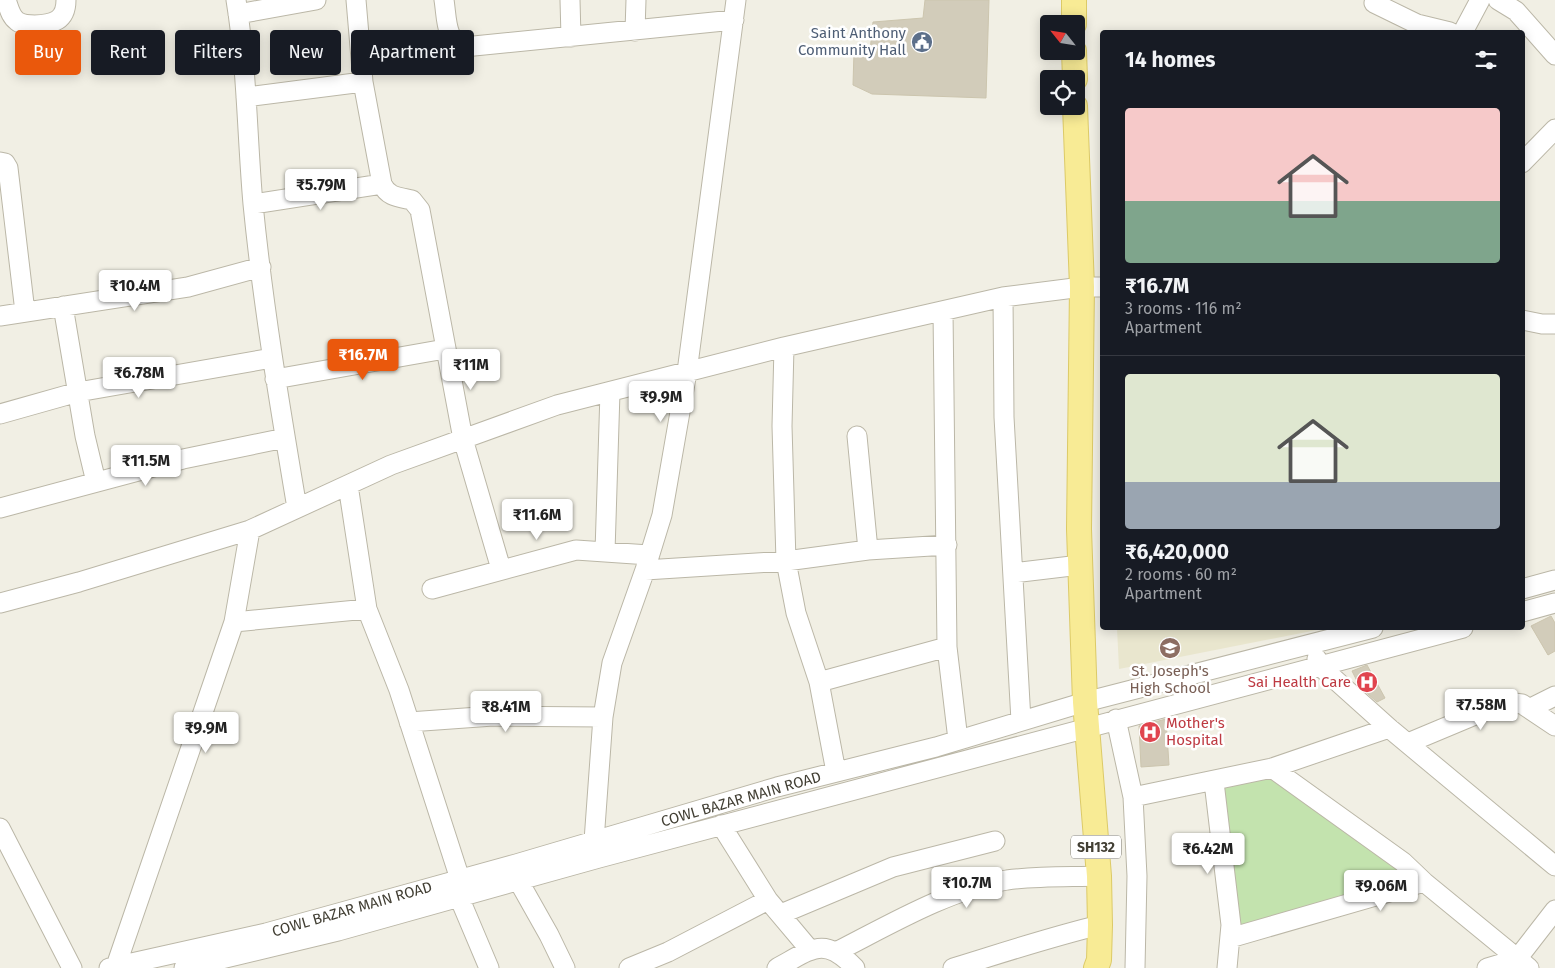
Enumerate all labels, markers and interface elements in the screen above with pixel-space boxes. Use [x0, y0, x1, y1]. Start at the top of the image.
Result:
north arrow [1040, 15, 1085, 60]
map controls [1040, 15, 1085, 115]
place label: Saint Anthony Community Hall [798, 24, 907, 59]
chip: Buy [15, 30, 81, 75]
chip: Rent [91, 30, 165, 75]
chip: Filters [175, 30, 260, 75]
chip: New [270, 30, 341, 75]
chip: Apartment [351, 30, 474, 75]
public building icon: Saint Anthony Community Hall [910, 30, 934, 54]
icon: filters [1472, 46, 1500, 74]
text: 14 homes [1125, 47, 1215, 73]
button: locate [1040, 70, 1085, 115]
icon: home [1268, 141, 1358, 231]
pin: ₹5.79M [280, 168, 362, 211]
text: ₹5.79M [296, 175, 346, 194]
pin: ₹10.4M [94, 270, 176, 312]
text: ₹16.7M [1125, 273, 1189, 299]
text: ₹10.4M [110, 276, 160, 295]
text: 3 rooms · 116 m² [1125, 299, 1242, 318]
text: Apartment [1125, 318, 1202, 337]
pin: ₹16.7M [322, 338, 404, 381]
text: ₹16.7M [338, 345, 388, 364]
pin: ₹11M [441, 348, 501, 391]
text: ₹11M [453, 355, 489, 374]
pin: ₹6.78M [98, 356, 180, 399]
text: ₹6.78M [114, 363, 164, 382]
pin: ₹9.9M [626, 380, 696, 423]
text: ₹9.9M [640, 387, 682, 406]
icon: home [1268, 406, 1358, 496]
pin: ₹11.5M [105, 444, 187, 487]
text: ₹11.5M [122, 451, 170, 470]
pin: ₹11.6M [496, 498, 578, 541]
text: ₹11.6M [513, 505, 561, 524]
text: ₹6,420,000 [1125, 539, 1229, 565]
text: 2 rooms · 60 m² [1125, 565, 1237, 584]
text: Apartment [1125, 584, 1202, 603]
school or university icon: St. Joseph's High School [1158, 636, 1182, 660]
place label: St. Joseph's High School [1129, 662, 1211, 697]
hospital icon: Sai Health Care [1355, 670, 1379, 694]
place label: Sai Health Care [1248, 673, 1351, 691]
pin: ₹7.58M [1440, 688, 1522, 731]
pin: ₹8.41M [465, 690, 547, 733]
text: ₹7.58M [1456, 695, 1506, 714]
text: ₹8.41M [481, 697, 531, 716]
pin: ₹9.9M [171, 712, 241, 754]
place label: Mother's Hospital [1166, 714, 1225, 749]
text: ₹9.9M [185, 718, 227, 737]
hospital icon: Mother's Hospital [1138, 720, 1162, 744]
street label: COWL BAZAR MAIN ROAD [659, 768, 823, 830]
pin: ₹6.42M [1167, 832, 1249, 875]
road number: SH132 [1071, 836, 1121, 859]
text: ₹6.42M [1183, 839, 1233, 858]
pin: ₹10.7M [926, 866, 1008, 909]
pin: ₹9.06M [1340, 870, 1422, 912]
text: ₹10.7M [942, 873, 992, 892]
text: ₹9.06M [1355, 876, 1407, 895]
street label: COWL BAZAR MAIN ROAD [270, 878, 434, 940]

